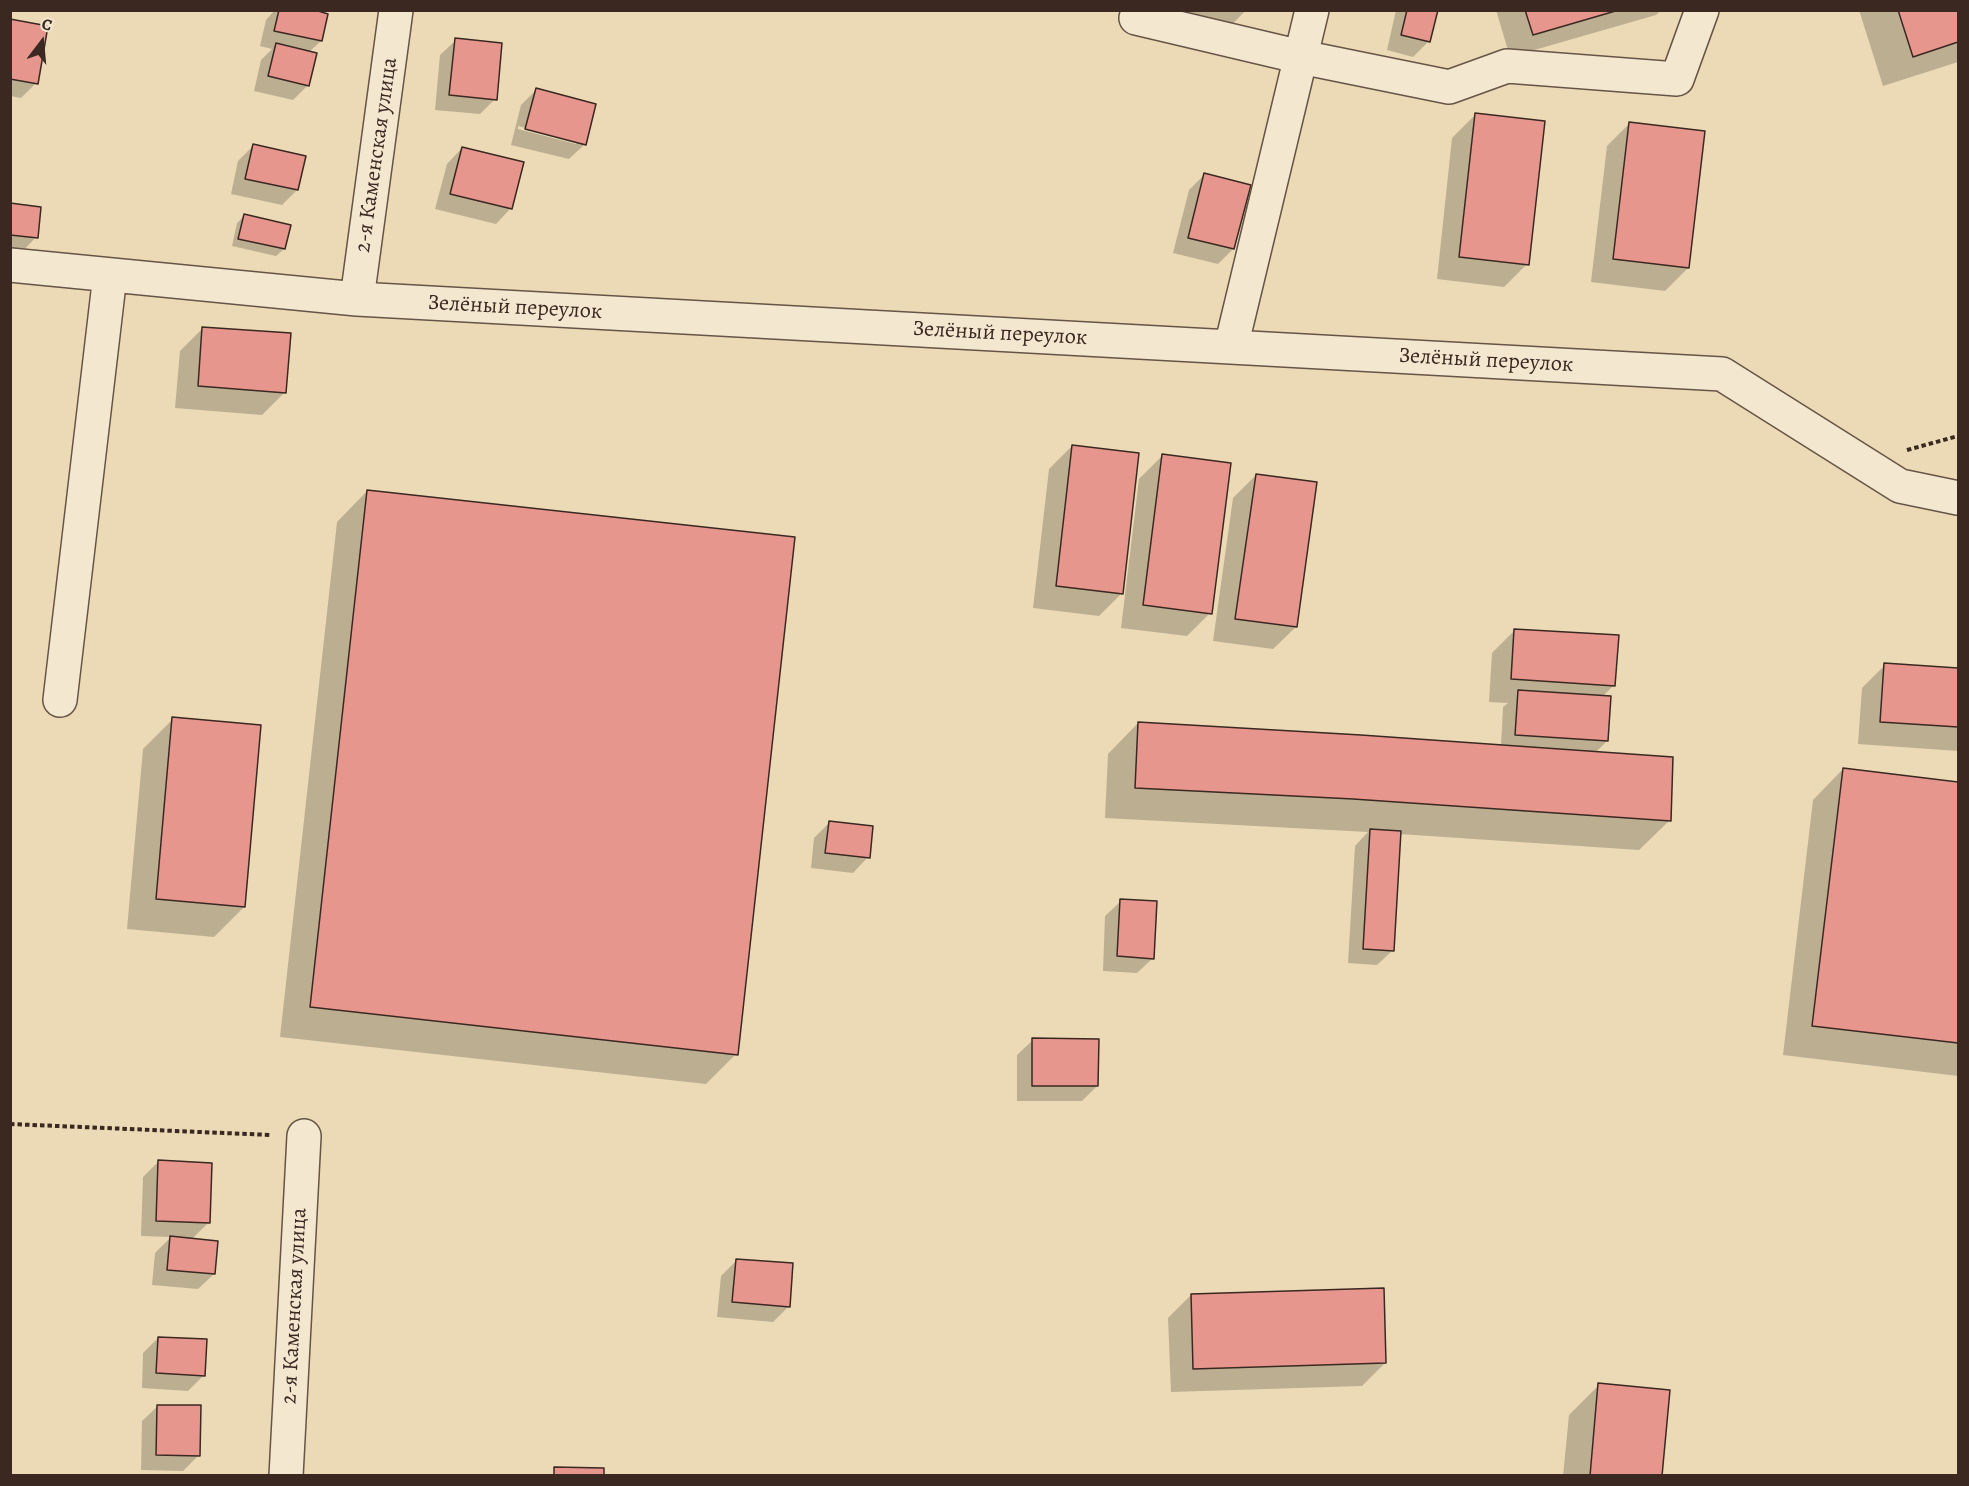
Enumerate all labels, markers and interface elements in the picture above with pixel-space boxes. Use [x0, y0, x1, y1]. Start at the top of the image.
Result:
north arrow [12, 12, 72, 72]
text: С [39, 13, 55, 37]
street label: 2-я Каменская улица [350, 56, 404, 254]
street label: Зелёный переулок [427, 290, 603, 326]
street label: Зелёный переулок [912, 316, 1088, 352]
street label: Зелёный переулок [1398, 343, 1574, 379]
street label: 2-я Каменская улица [277, 1207, 313, 1405]

